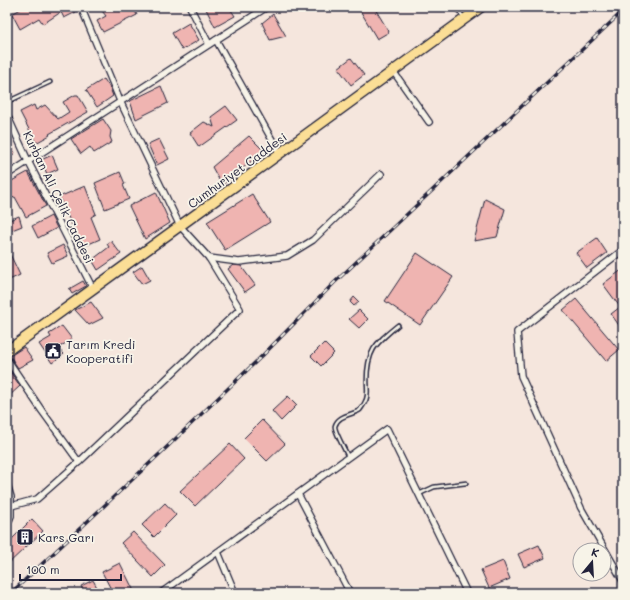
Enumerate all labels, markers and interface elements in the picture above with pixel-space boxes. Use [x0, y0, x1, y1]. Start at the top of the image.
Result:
street label: Kurban Ali Çelik Caddesi [20, 128, 98, 266]
street label: Cumhuriyet Caddesi [184, 129, 290, 211]
place label: Tarım Kredi Kooperatifi [66, 336, 135, 366]
public building icon: Tarım Kredi Kooperatifi [43, 341, 63, 361]
building icon: Kars Garı [15, 527, 35, 547]
place label: Kars Garı [38, 529, 95, 545]
north arrow [572, 542, 612, 582]
text: K [589, 544, 601, 560]
scale bar [20, 556, 121, 582]
text: 100 m [26, 561, 60, 577]

